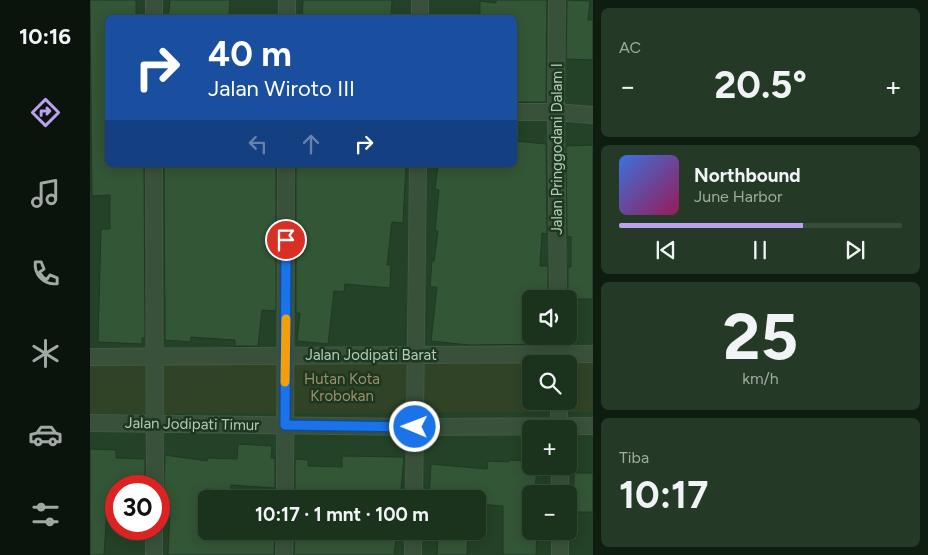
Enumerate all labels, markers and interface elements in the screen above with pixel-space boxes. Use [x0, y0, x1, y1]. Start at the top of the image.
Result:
text: 10:16 [19, 23, 71, 50]
text: 40 m [208, 33, 292, 75]
icon: right [125, 35, 190, 100]
text: AC [619, 38, 641, 57]
text: 20.5° [714, 62, 807, 108]
street label: Jalan Pringgodani Dalam I [548, 63, 566, 235]
text: − [619, 69, 636, 103]
text: + [885, 69, 902, 103]
text: Jalan Wiroto III [208, 75, 355, 102]
icon: directions [28, 95, 63, 130]
icon: left [244, 130, 272, 158]
icon: ahead [297, 130, 325, 158]
icon: right [350, 130, 378, 158]
text: Northbound [694, 164, 801, 187]
icon: music [28, 176, 63, 211]
text: June Harbor [694, 187, 782, 206]
pin [265, 219, 307, 261]
icon: arrive [272, 226, 300, 254]
icon: previous [652, 236, 680, 264]
icon: pause [746, 236, 774, 264]
icon: next [841, 236, 869, 264]
icon: phone [28, 256, 63, 291]
map controls [522, 290, 577, 540]
button: sound [522, 290, 577, 345]
text: 25 [723, 297, 798, 375]
icon: climate [28, 336, 63, 371]
street label: Jalan Jodipati Barat [305, 346, 437, 364]
button: search [522, 355, 577, 410]
text: km/h [742, 369, 779, 388]
park label: Hutan Kota Krobokan [304, 370, 380, 405]
position arrow [388, 400, 440, 452]
street label: Jalan Jodipati Timur [125, 414, 259, 434]
icon: car [28, 417, 63, 452]
button: + [522, 420, 577, 475]
text: Tiba [619, 448, 649, 467]
text: 10:17 [619, 472, 708, 518]
speed limit sign: 30 [105, 475, 170, 540]
button: − [522, 485, 577, 540]
icon: filters [28, 497, 63, 532]
text: 10:17 · 1 mnt · 100 m [255, 503, 429, 526]

